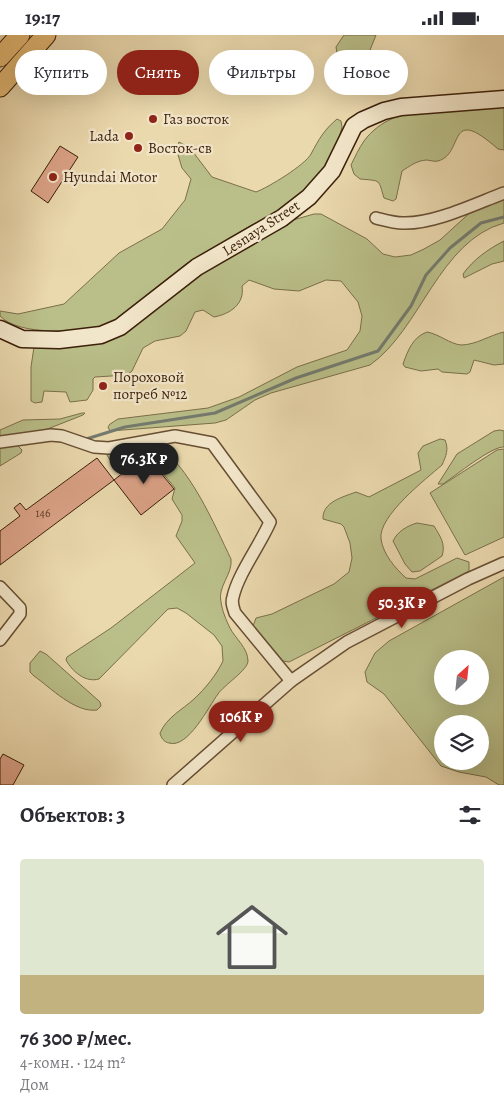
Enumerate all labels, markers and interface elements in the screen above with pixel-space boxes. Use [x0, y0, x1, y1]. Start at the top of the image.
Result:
text: 19:17 [25, 5, 60, 31]
chip: Купить [15, 50, 107, 95]
chip: Снять [117, 50, 199, 95]
chip: Фильтры [209, 50, 314, 95]
chip: Новое [324, 50, 408, 95]
place label: Газ восток [163, 109, 229, 129]
marker: Газ восток [147, 113, 159, 125]
place label: Lada [89, 126, 119, 146]
marker: Lada [123, 130, 135, 142]
place label: Восток-св [148, 138, 212, 158]
marker: Восток-св [132, 142, 144, 154]
place label: Hyundai Motor [63, 167, 157, 187]
marker: Hyundai Motor [47, 171, 59, 183]
street label: Lesnaya Street [218, 195, 304, 261]
place label: Пороховой погреб №12 [113, 367, 187, 404]
marker: Пороховой погреб №12 [97, 380, 109, 392]
pin: 76.3K ₽ [98, 443, 190, 485]
text: 76.3K ₽ [120, 448, 168, 470]
house number: 146 [35, 505, 51, 521]
pin: 50.3K ₽ [356, 587, 448, 629]
text: 50.3K ₽ [378, 592, 426, 614]
north arrow [434, 650, 489, 705]
map controls [434, 650, 489, 770]
pin: 106K ₽ [200, 701, 282, 743]
text: 106K ₽ [220, 706, 262, 728]
button: layers [434, 715, 489, 770]
text: Объектов: 3 [20, 801, 125, 829]
icon: filters [456, 801, 484, 829]
icon: home [207, 892, 297, 982]
text: 76 300 ₽/мес. [20, 1024, 132, 1052]
text: 4-комн. · 124 m² [20, 1052, 126, 1074]
text: Дом [20, 1074, 49, 1096]

